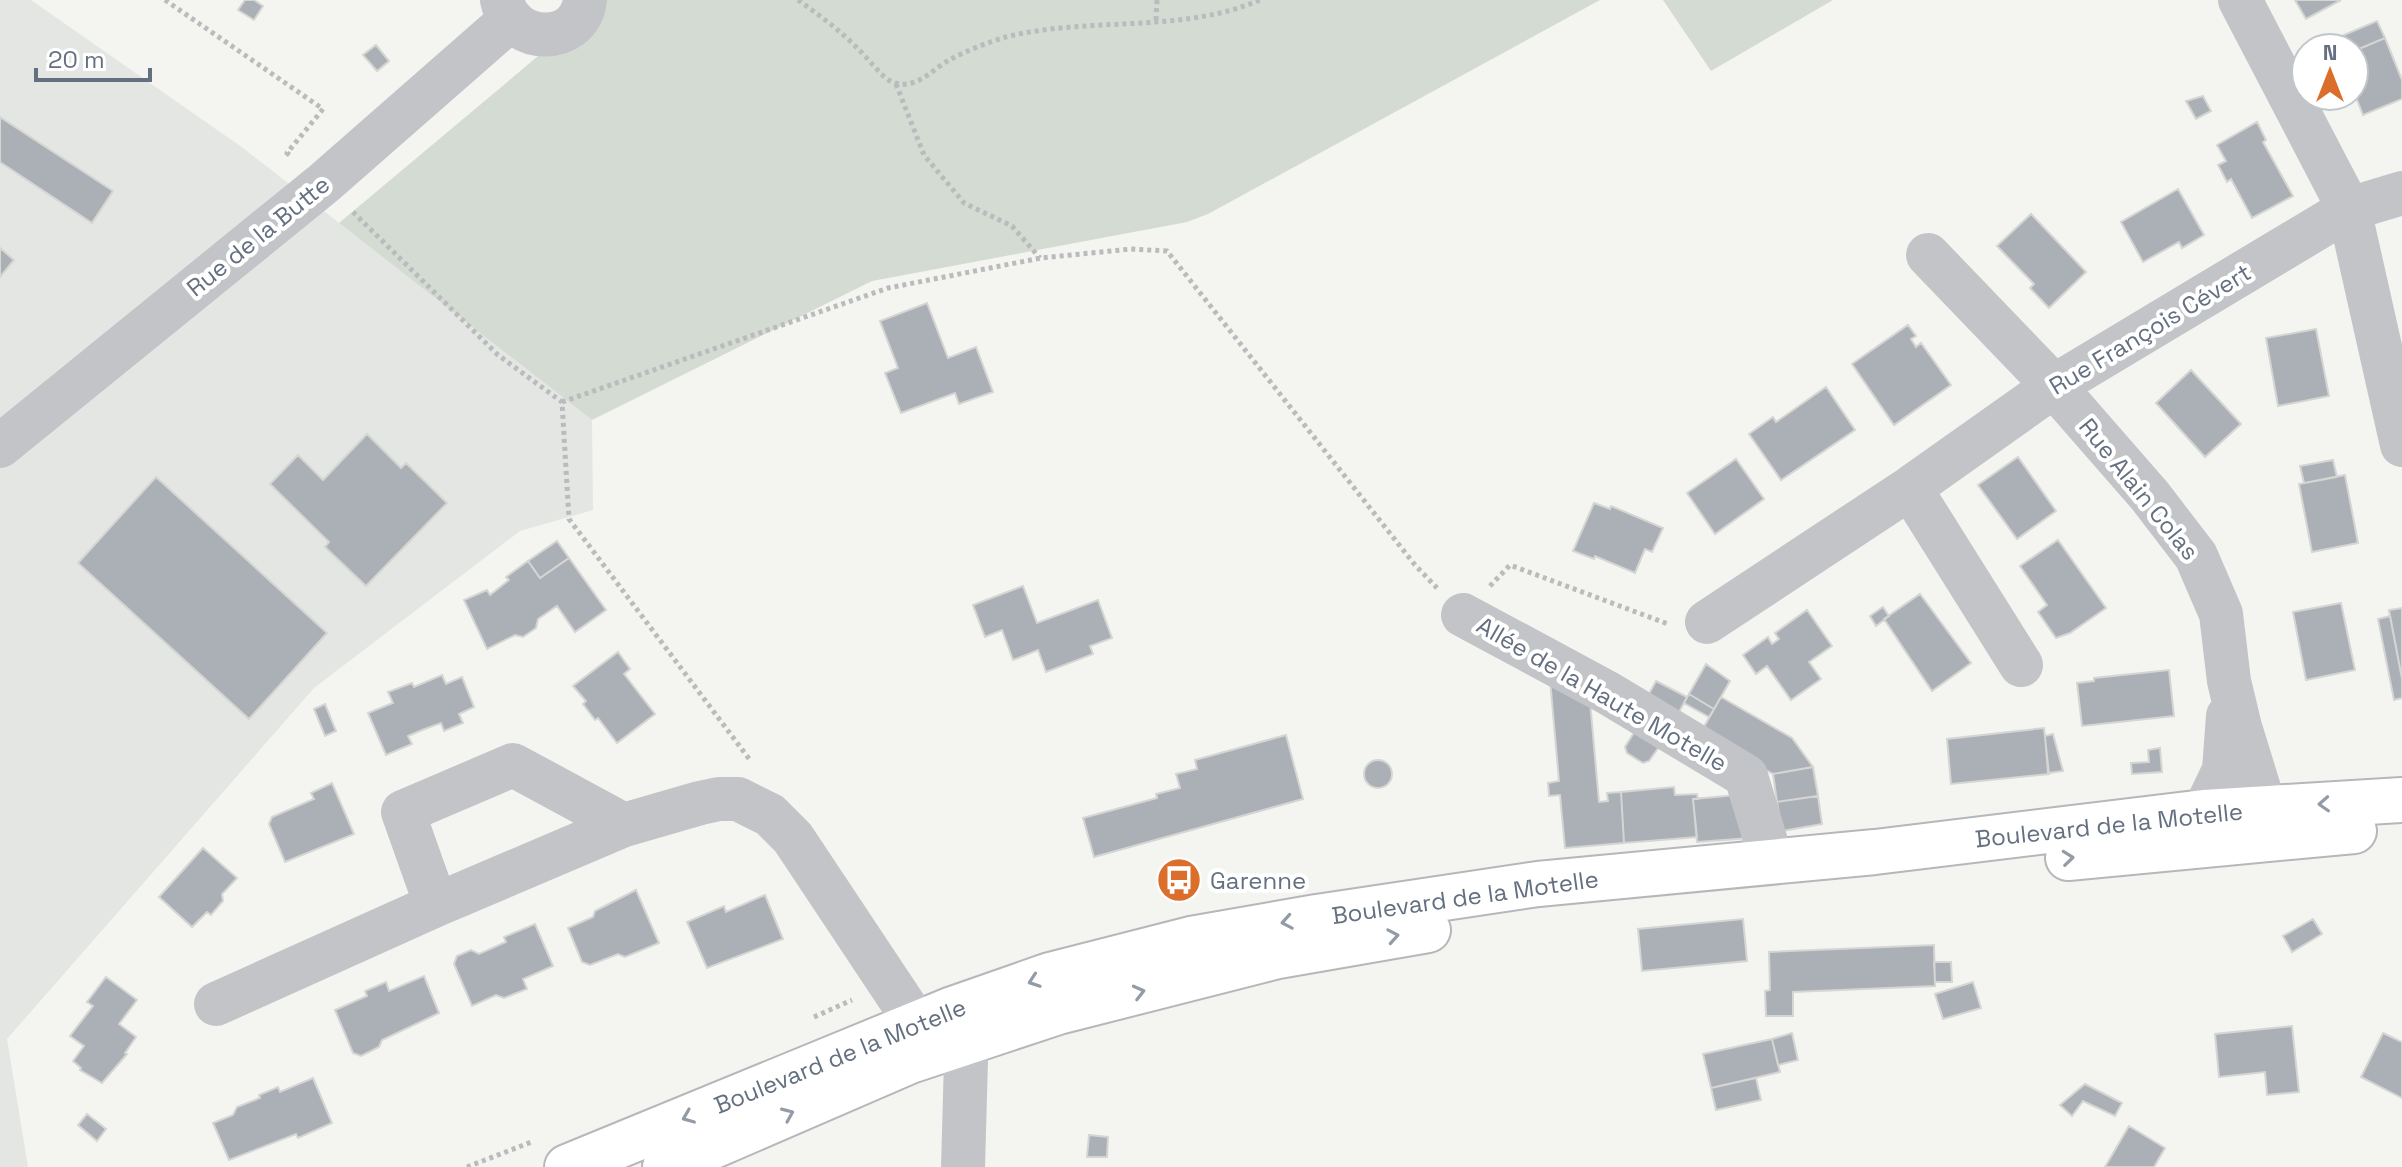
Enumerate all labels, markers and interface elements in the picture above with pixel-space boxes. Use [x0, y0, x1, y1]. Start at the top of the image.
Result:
scale bar [36, 32, 150, 82]
north arrow [2290, 32, 2370, 112]
text: N [2323, 38, 2337, 66]
text: 20 m [48, 44, 105, 75]
street label: Rue de la Butte [180, 169, 336, 303]
street label: Rue François Cévert [2043, 256, 2257, 402]
street label: Rue Alain Colas [2072, 412, 2206, 566]
street label: Allée de la Haute Motelle [1471, 610, 1733, 778]
street label: Boulevard de la Motelle [1974, 796, 2244, 854]
one-way arrow [2317, 796, 2330, 813]
one-way arrow [2062, 850, 2075, 867]
bus stop icon: Garenne [1155, 856, 1203, 904]
street label: Boulevard de la Motelle [1330, 863, 1600, 931]
place label: Garenne [1210, 865, 1306, 896]
one-way arrow [1280, 913, 1294, 930]
one-way arrow [1386, 928, 1400, 945]
one-way arrow [1028, 971, 1042, 988]
one-way arrow [1132, 984, 1145, 1001]
street label: Boulevard de la Motelle [709, 991, 971, 1121]
one-way arrow [780, 1107, 795, 1123]
one-way arrow [682, 1108, 696, 1124]

